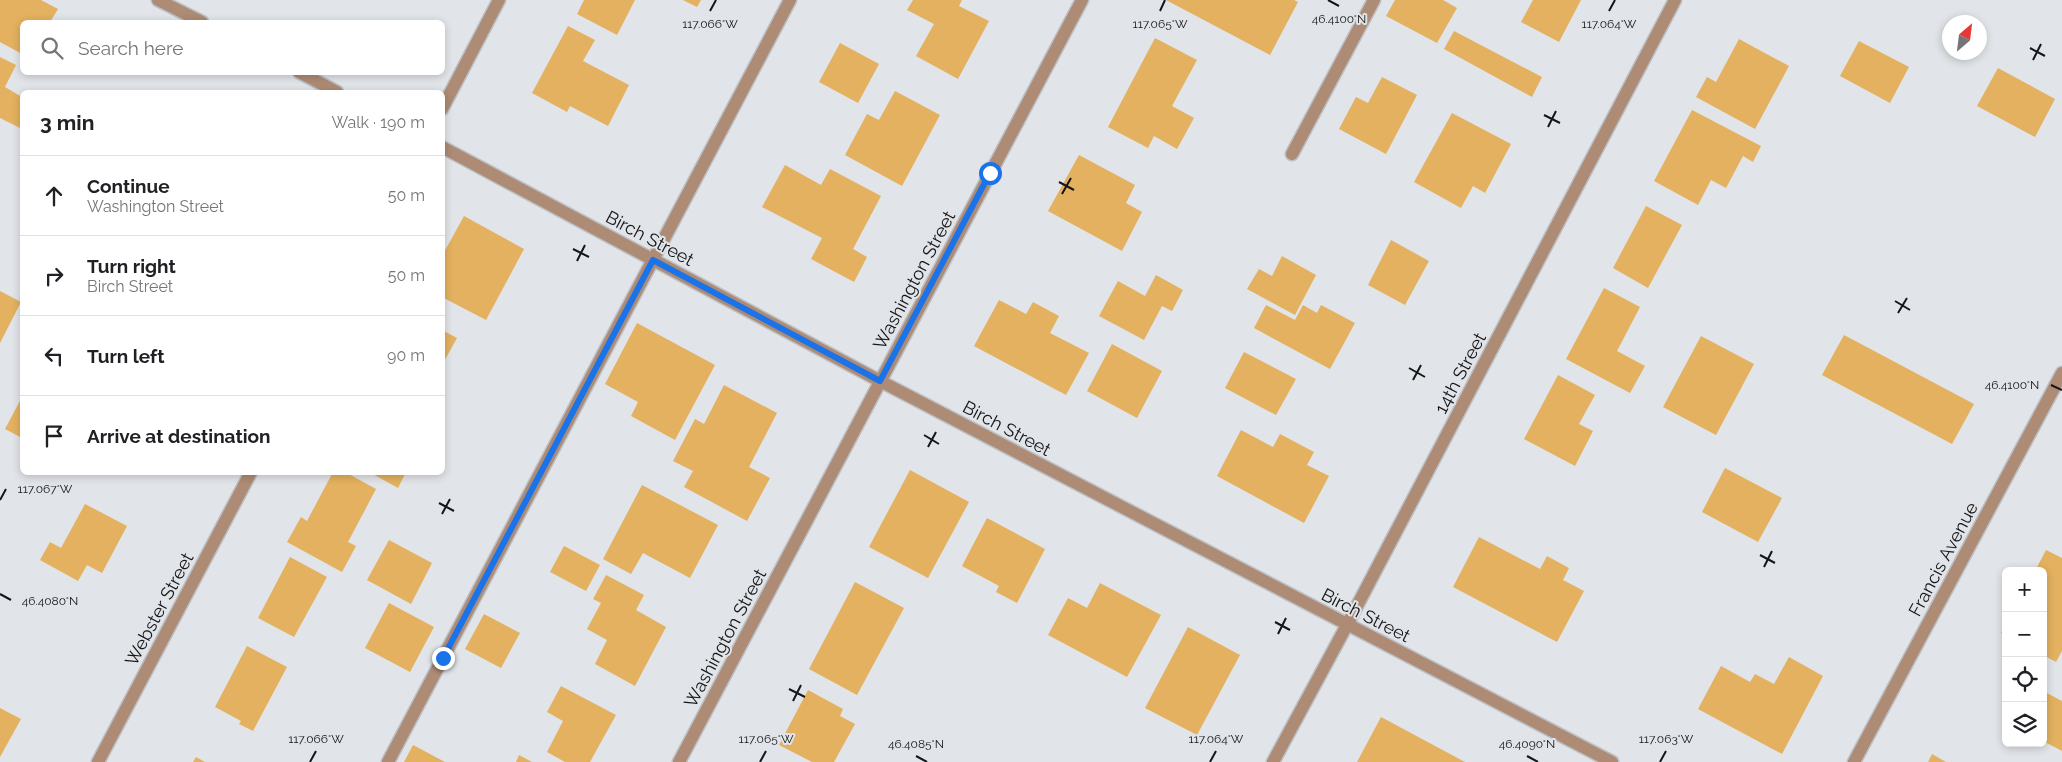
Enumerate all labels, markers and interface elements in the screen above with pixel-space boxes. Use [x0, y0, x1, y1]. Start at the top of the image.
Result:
text: 46.4100°N [1312, 12, 1366, 26]
north arrow [1942, 15, 1987, 60]
text: 117.066°W [682, 17, 738, 31]
text: 117.065°W [1133, 17, 1188, 31]
text: 117.064°W [1582, 17, 1637, 31]
search box [20, 20, 445, 75]
icon: search [38, 34, 66, 62]
text: Search here [78, 37, 184, 59]
text: 3 min [40, 110, 94, 135]
text: Walk · 190 m [332, 113, 425, 132]
route start [979, 162, 1002, 185]
text: Continue [87, 175, 170, 197]
icon: ahead [40, 182, 68, 210]
text: 50 m [388, 186, 425, 205]
text: Washington Street [87, 197, 224, 216]
street label: Birch Street [602, 206, 698, 270]
street label: Washington Street [869, 207, 959, 353]
text: Turn right [87, 255, 176, 277]
icon: right [40, 262, 68, 290]
text: 50 m [388, 266, 425, 285]
text: Birch Street [87, 277, 173, 296]
street label: 14th Street [1430, 329, 1490, 417]
icon: left [40, 342, 68, 370]
text: Turn left [87, 345, 164, 367]
text: 90 m [387, 346, 425, 365]
text: 46.4100°N [1985, 378, 2039, 392]
street label: Birch Street [959, 396, 1055, 460]
icon: arrive [40, 422, 68, 450]
text: Arrive at destination [87, 425, 271, 447]
text: 117.067°W [18, 482, 73, 496]
street label: Francis Avenue [1904, 498, 1982, 620]
street label: Webster Street [120, 549, 198, 669]
street label: Washington Street [680, 565, 770, 711]
map controls [2002, 567, 2047, 747]
button: + [2002, 567, 2047, 612]
street label: Birch Street [1318, 584, 1414, 646]
text: 46.4080°N [22, 594, 78, 608]
button: − [2002, 612, 2047, 657]
route end [432, 647, 455, 670]
button: locate [2002, 657, 2047, 702]
button: layers [2002, 702, 2047, 747]
text: 117.066°W [288, 732, 344, 746]
text: 117.065°W [739, 732, 794, 746]
text: 117.064°W [1189, 732, 1244, 746]
text: 117.063°W [1639, 732, 1694, 746]
text: 46.4085°N [888, 737, 944, 751]
text: 46.4090°N [1499, 737, 1555, 751]

